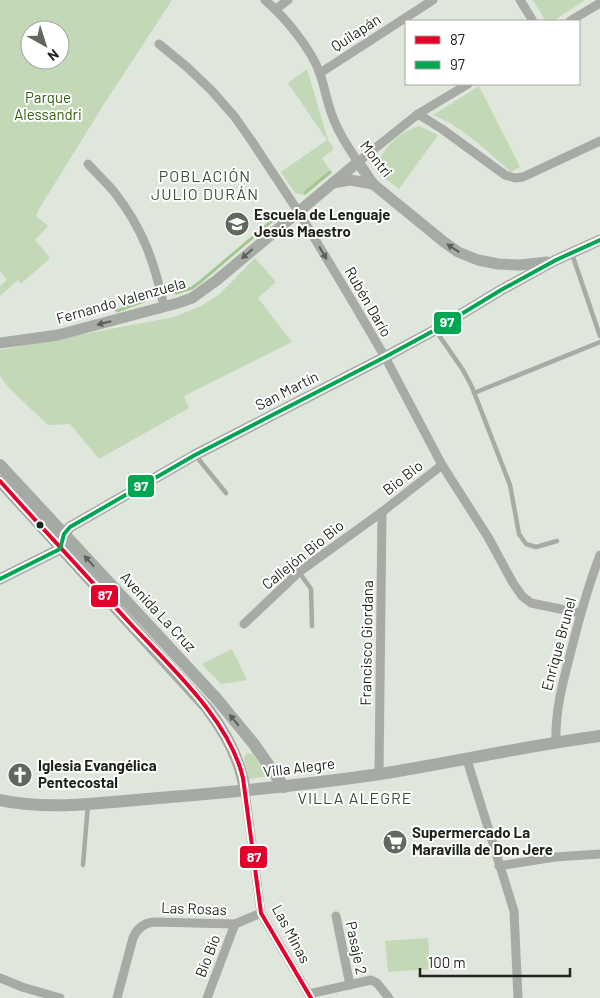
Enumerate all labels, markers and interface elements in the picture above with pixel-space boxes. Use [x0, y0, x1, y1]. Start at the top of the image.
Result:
street label: Quilapán [327, 9, 384, 55]
north arrow [20, 20, 70, 70]
legend [405, 20, 580, 85]
text: 87 [450, 30, 465, 48]
text: N [45, 46, 62, 65]
text: 97 [450, 55, 465, 73]
park label: Parque Alessandri [14, 88, 82, 123]
street label: Montri [357, 136, 397, 180]
district label: POBLACIÓN JULIO DURÁN [151, 166, 259, 203]
place label: Escuela de Lenguaje Jesús Maestro [254, 205, 390, 240]
school or university icon: Escuela de Lenguaje Jesús Maestro [224, 211, 250, 237]
one-way arrow [446, 243, 460, 253]
one-way arrow [319, 246, 328, 259]
one-way arrow [241, 249, 254, 260]
street label: Rubén Darío [342, 263, 396, 340]
street label: Fernando Valenzuela [54, 273, 187, 327]
line badge: 97 [433, 311, 462, 335]
text: 97 [440, 313, 454, 330]
one-way arrow [96, 319, 111, 327]
street label: San Martín [252, 367, 321, 414]
street label: Bio Bio [379, 456, 426, 498]
line badge: 97 [127, 474, 155, 498]
text: 97 [134, 477, 148, 494]
street label: Callejón Bio Bio [258, 516, 347, 593]
unlabelled marker [35, 520, 45, 530]
one-way arrow [83, 556, 95, 568]
street label: Avenida La Cruz [117, 568, 201, 655]
street label: Francisco Giordana [356, 580, 376, 706]
line badge: 87 [90, 584, 119, 608]
text: 87 [98, 586, 112, 603]
street label: Enrique Brunel [537, 595, 579, 692]
one-way arrow [228, 714, 239, 727]
street label: Villa Alegre [262, 754, 336, 780]
place label: Iglesia Evangélica Pentecostal [38, 756, 157, 791]
church icon: Iglesia Evangélica Pentecostal [7, 762, 33, 788]
district label: VILLA ALEGRE [297, 788, 413, 807]
place label: Supermercado La Maravilla de Don Jere [412, 823, 553, 858]
supermarket icon: Supermercado La Maravilla de Don Jere [382, 829, 408, 855]
line badge: 87 [239, 845, 268, 869]
text: 87 [247, 848, 261, 865]
street label: Las Rosas [161, 898, 227, 918]
street label: Las Minas [269, 901, 315, 966]
street label: Pasaje 2 [343, 919, 371, 976]
street label: Bío Bío [191, 932, 223, 980]
scale bar [420, 946, 570, 978]
text: 100 m [428, 953, 466, 971]

